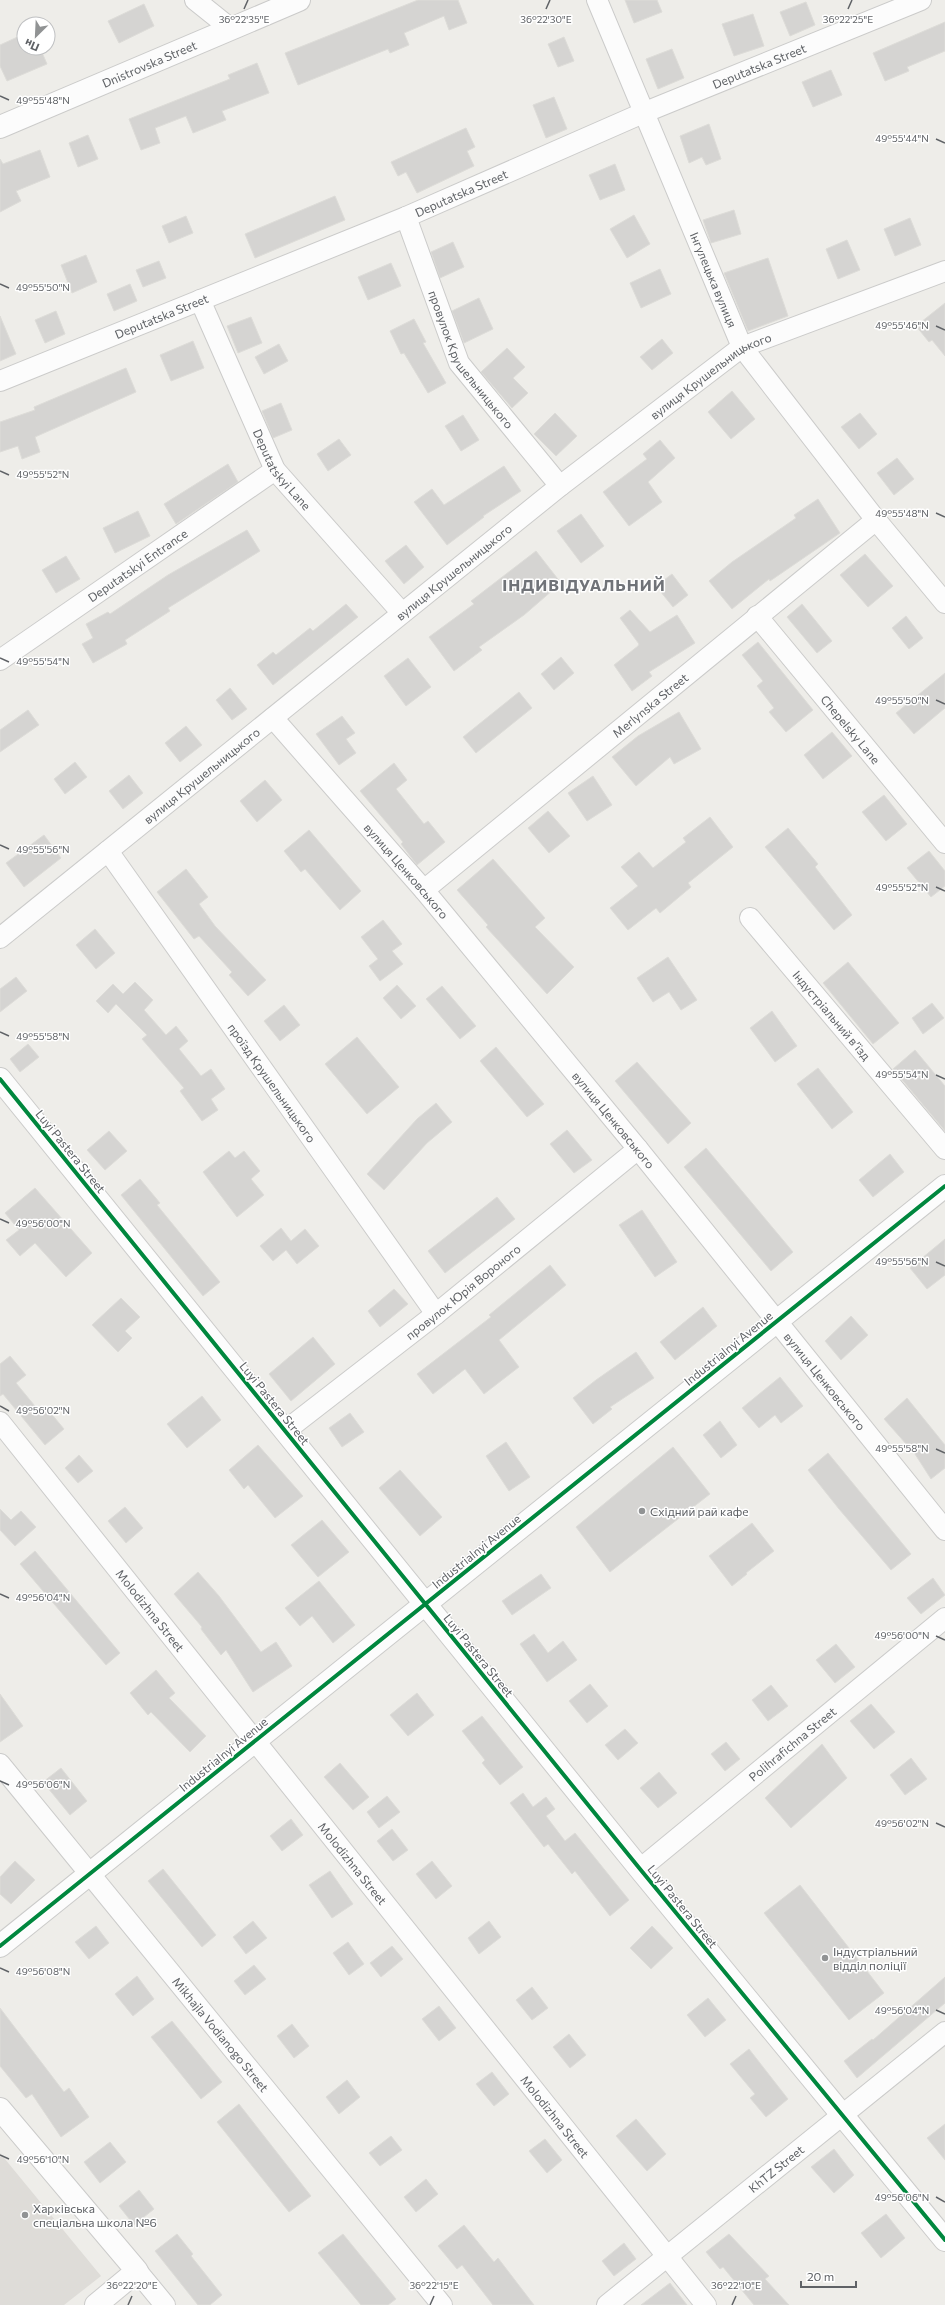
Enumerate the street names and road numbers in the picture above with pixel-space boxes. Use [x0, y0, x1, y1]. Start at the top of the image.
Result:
street label: Dnistrovska Street [100, 37, 199, 90]
street label: Deputatska Street [710, 41, 808, 91]
street label: Deputatska Street [413, 166, 510, 219]
street label: Інгулецька вулиця [688, 230, 740, 329]
street label: провулок Крушельницького [426, 288, 517, 431]
street label: Deputatska Street [113, 291, 210, 341]
street label: вулиця Крушельницького [647, 330, 773, 422]
street label: Deputatskyi Lane [251, 427, 314, 513]
street label: вулиця Крушельницького [393, 521, 514, 623]
street label: Deputatskyi Entrance [85, 526, 190, 604]
street label: Merlynska Street [609, 670, 691, 740]
street label: Chepelsky Lane [818, 692, 883, 766]
street label: вулиця Крушельницького [141, 724, 262, 826]
street label: вулиця Ценковського [362, 820, 452, 921]
street label: Індустріальний в’їзд [790, 968, 874, 1063]
street label: проїзд Крушельницького [225, 1021, 319, 1145]
street label: вулиця Ценковського [570, 1069, 658, 1171]
street label: Luyi Pastera Street [33, 1107, 109, 1195]
street label: провулок Юрія Вороного [403, 1241, 523, 1342]
street label: Industrialnyi Avenue [681, 1308, 775, 1388]
street label: вулиця Ценковського [782, 1329, 869, 1433]
street label: Luyi Pastera Street [237, 1359, 313, 1447]
street label: Industrialnyi Avenue [429, 1511, 523, 1591]
street label: Molodizhna Street [113, 1566, 188, 1654]
street label: Luyi Pastera Street [441, 1611, 517, 1699]
street label: Polihrafichna Street [746, 1704, 839, 1784]
street label: Industrialnyi Avenue [176, 1714, 270, 1794]
street label: Molodizhna Street [316, 1819, 390, 1907]
street label: Luyi Pastera Street [645, 1862, 721, 1950]
street label: Mikhajla Vodianogo Street [170, 1974, 272, 2094]
street label: Molodizhna Street [518, 2072, 592, 2160]
street label: KhTZ Street [745, 2142, 806, 2195]

